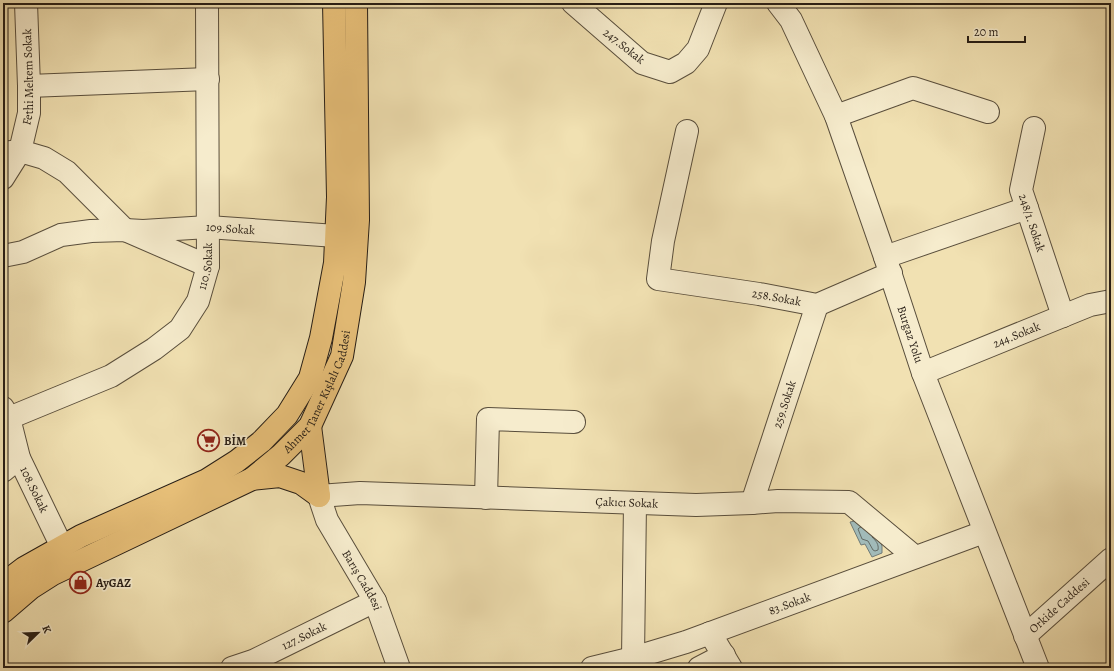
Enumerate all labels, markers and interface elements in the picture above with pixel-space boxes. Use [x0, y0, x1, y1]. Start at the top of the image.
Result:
scale bar [968, 18, 1025, 44]
text: 20 m [974, 24, 998, 40]
street label: 247.Sokak [600, 25, 648, 67]
street label: Fethi Meltem Sokak [18, 28, 37, 127]
street label: 248/1. Sokak [1015, 192, 1049, 254]
street label: 109.Sokak [205, 219, 256, 238]
street label: 110.Sokak [194, 243, 216, 292]
street label: 258.Sokak [751, 285, 803, 310]
street label: Burgaz Yolu [894, 304, 927, 365]
street label: 244.Sokak [991, 318, 1043, 352]
street label: Ahmet Taner Kışlalı Caddesi [279, 329, 354, 457]
street label: 259.Sokak [769, 378, 800, 430]
supermarket icon: BİM [196, 428, 222, 454]
place label: BİM [224, 433, 246, 449]
street label: 108.Sokak [16, 464, 52, 515]
street label: Çakıcı Sokak [595, 493, 658, 512]
street label: Barış Caddesi [338, 547, 386, 613]
shop icon: AyGAZ [67, 570, 93, 596]
street label: Orkide Caddesi [1026, 574, 1093, 637]
place label: AyGAZ [95, 575, 131, 591]
street label: 83.Sokak [766, 589, 813, 619]
north arrow [18, 613, 58, 653]
street label: 127.Sokak [279, 618, 329, 654]
text: K [38, 623, 55, 636]

